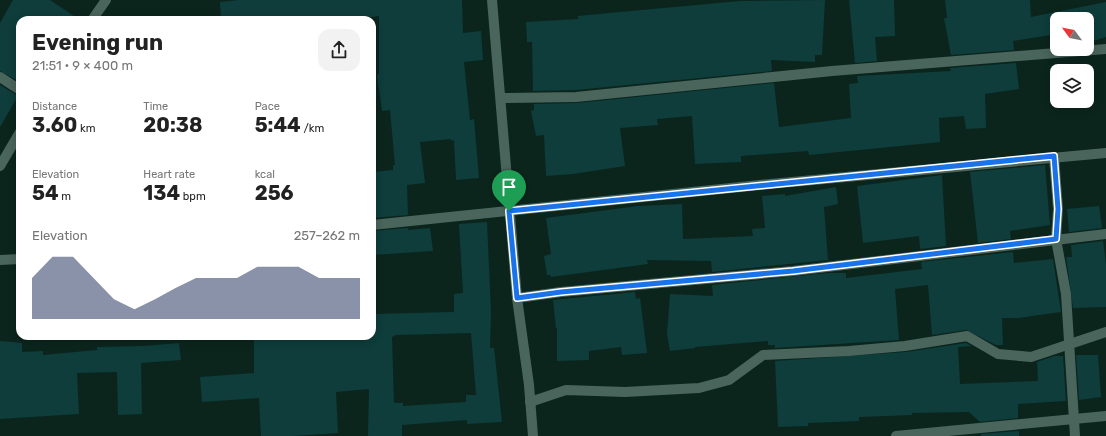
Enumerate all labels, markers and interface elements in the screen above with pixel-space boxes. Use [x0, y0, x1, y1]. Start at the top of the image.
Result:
north arrow [1050, 12, 1094, 56]
map controls [1050, 12, 1094, 108]
text: Evening run [32, 29, 163, 56]
button: share [318, 29, 360, 71]
text: 21:51 · 9 × 400 m [32, 58, 133, 73]
button: layers [1050, 64, 1094, 108]
text: Distance [32, 100, 77, 113]
text: Time [143, 100, 168, 113]
text: Pace [255, 100, 280, 113]
text: 3.60 [32, 113, 77, 137]
text: 20:38 [143, 113, 203, 137]
text: 5:44 [255, 113, 301, 137]
text: km [77, 122, 96, 135]
text: /km [301, 122, 324, 135]
text: Elevation [32, 168, 79, 181]
text: Heart rate [143, 168, 195, 181]
text: kcal [255, 168, 275, 181]
pin [492, 170, 526, 211]
icon: arrive [498, 176, 520, 198]
text: 54 [32, 181, 59, 205]
text: 134 [143, 181, 180, 205]
text: 256 [255, 181, 294, 205]
text: m [59, 190, 71, 203]
text: bpm [180, 190, 206, 203]
text: Elevation [32, 228, 88, 243]
text: 257–262 m [294, 228, 360, 243]

